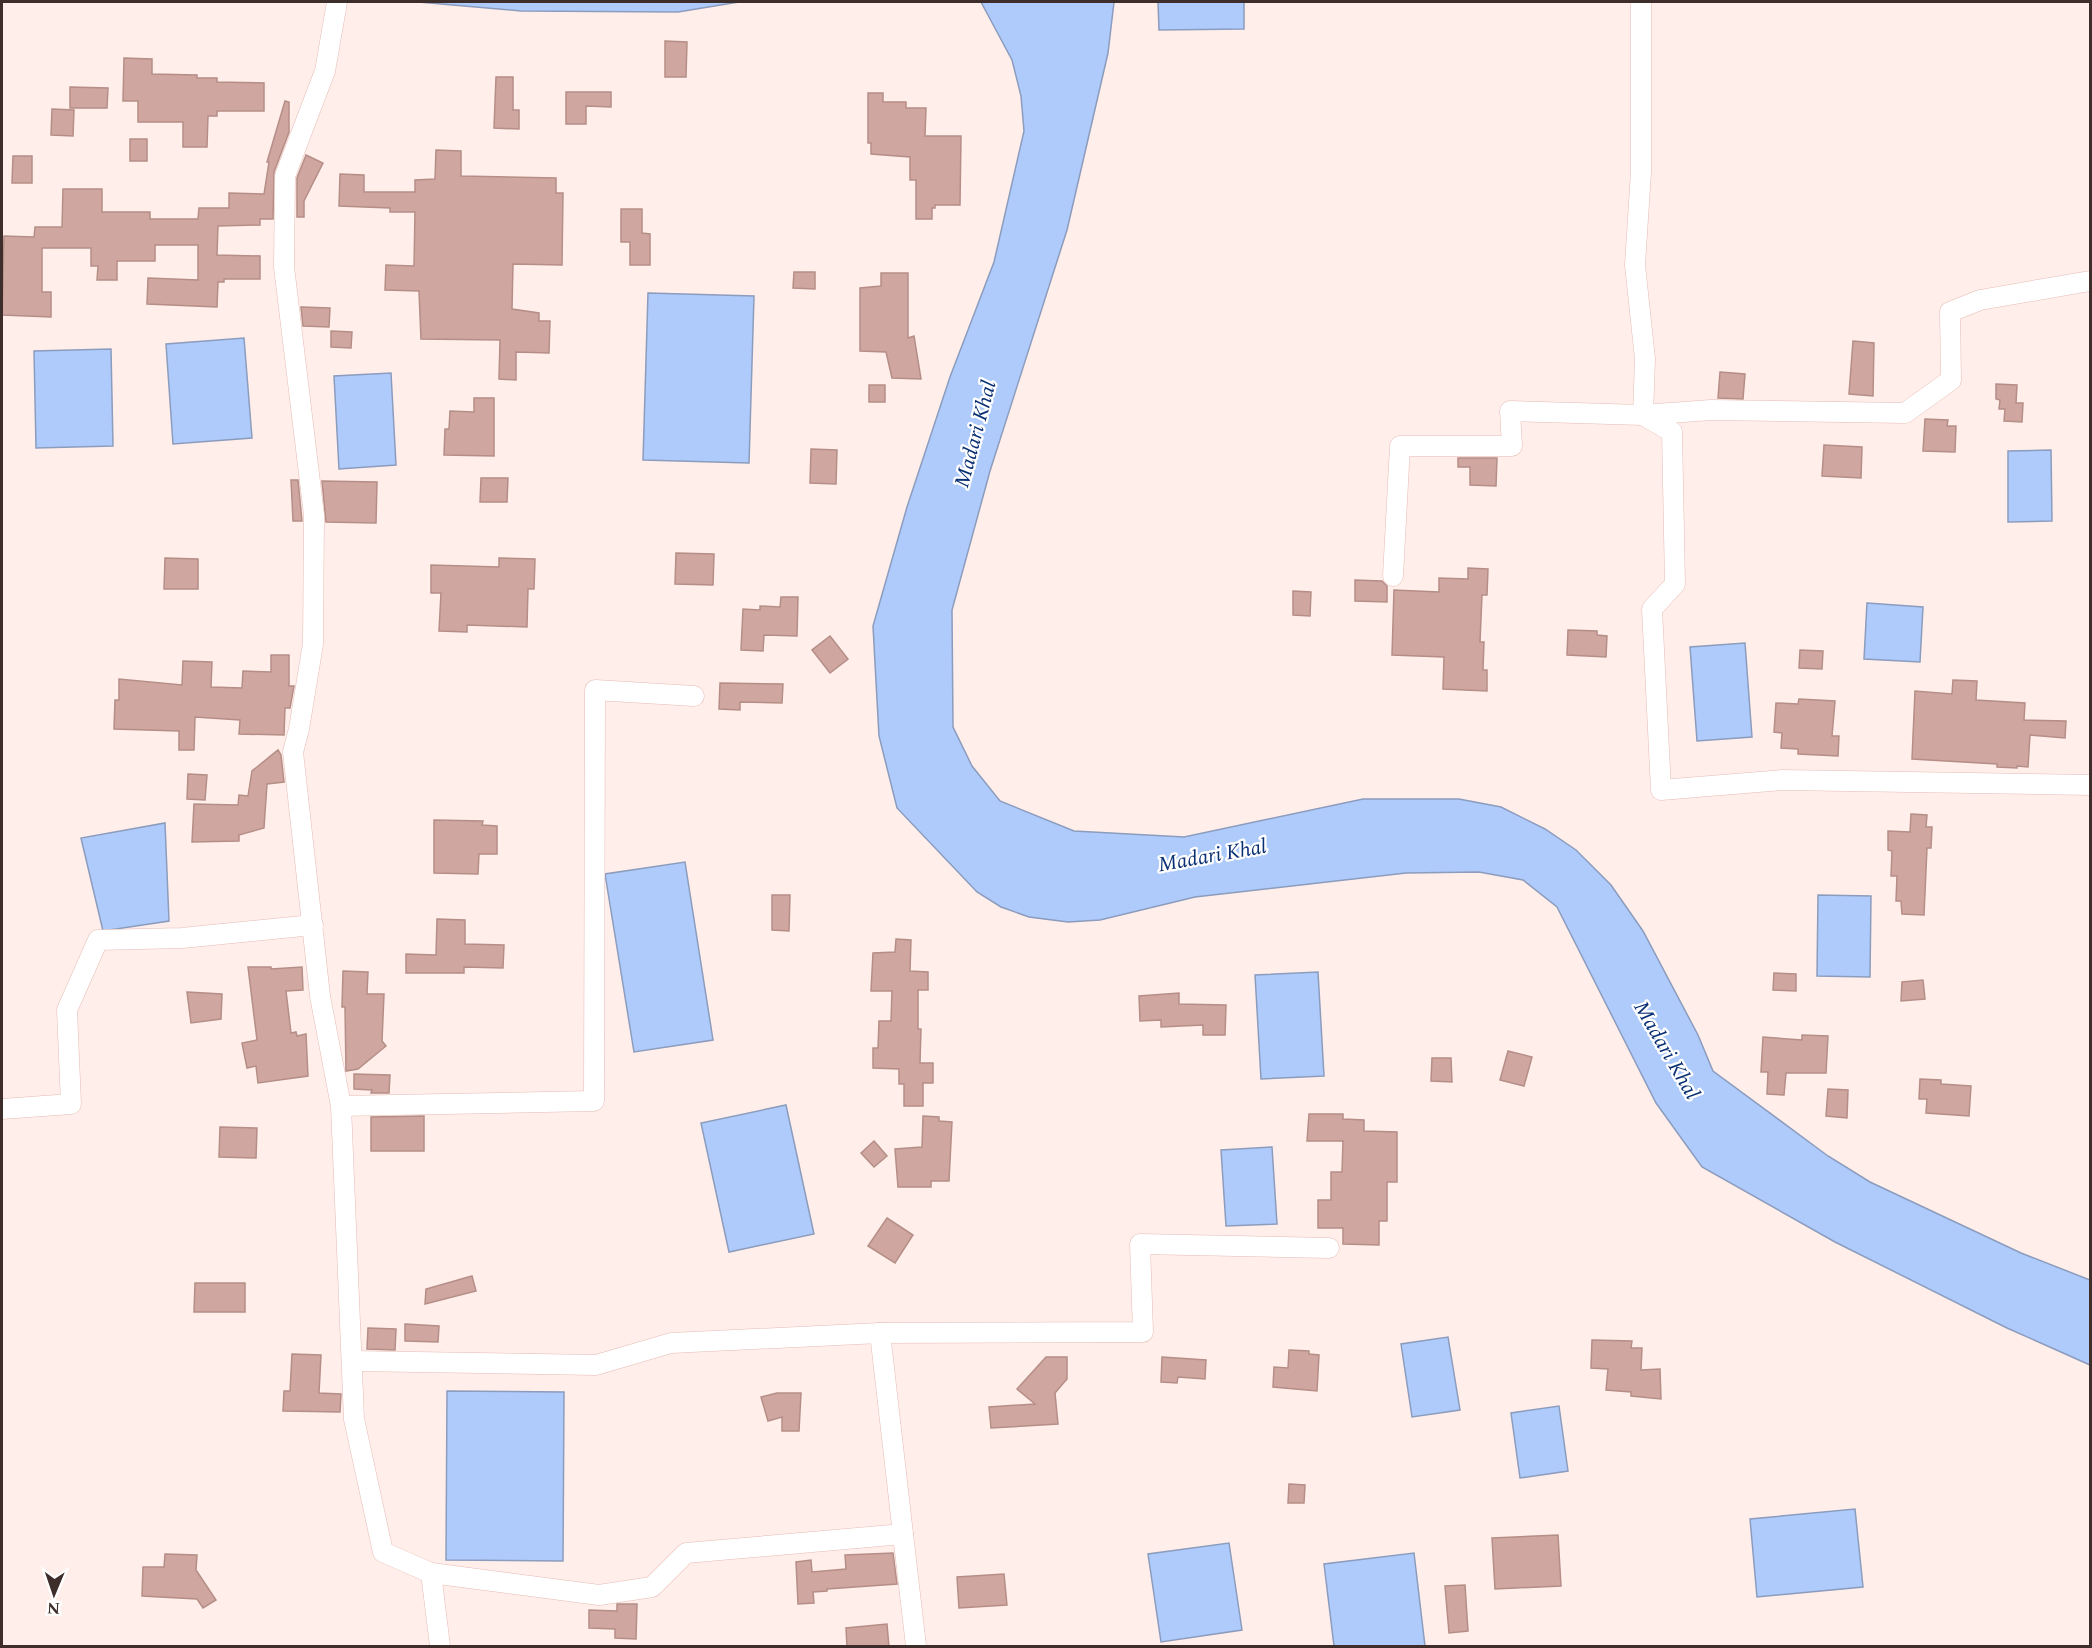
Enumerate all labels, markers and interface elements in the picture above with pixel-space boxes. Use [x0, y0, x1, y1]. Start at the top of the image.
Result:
water label: Madari Khal [946, 377, 1006, 491]
water label: Madari Khal [1155, 831, 1270, 881]
water label: Madari Khal [1625, 995, 1708, 1107]
north arrow [24, 1564, 84, 1624]
text: N [47, 1596, 60, 1620]

